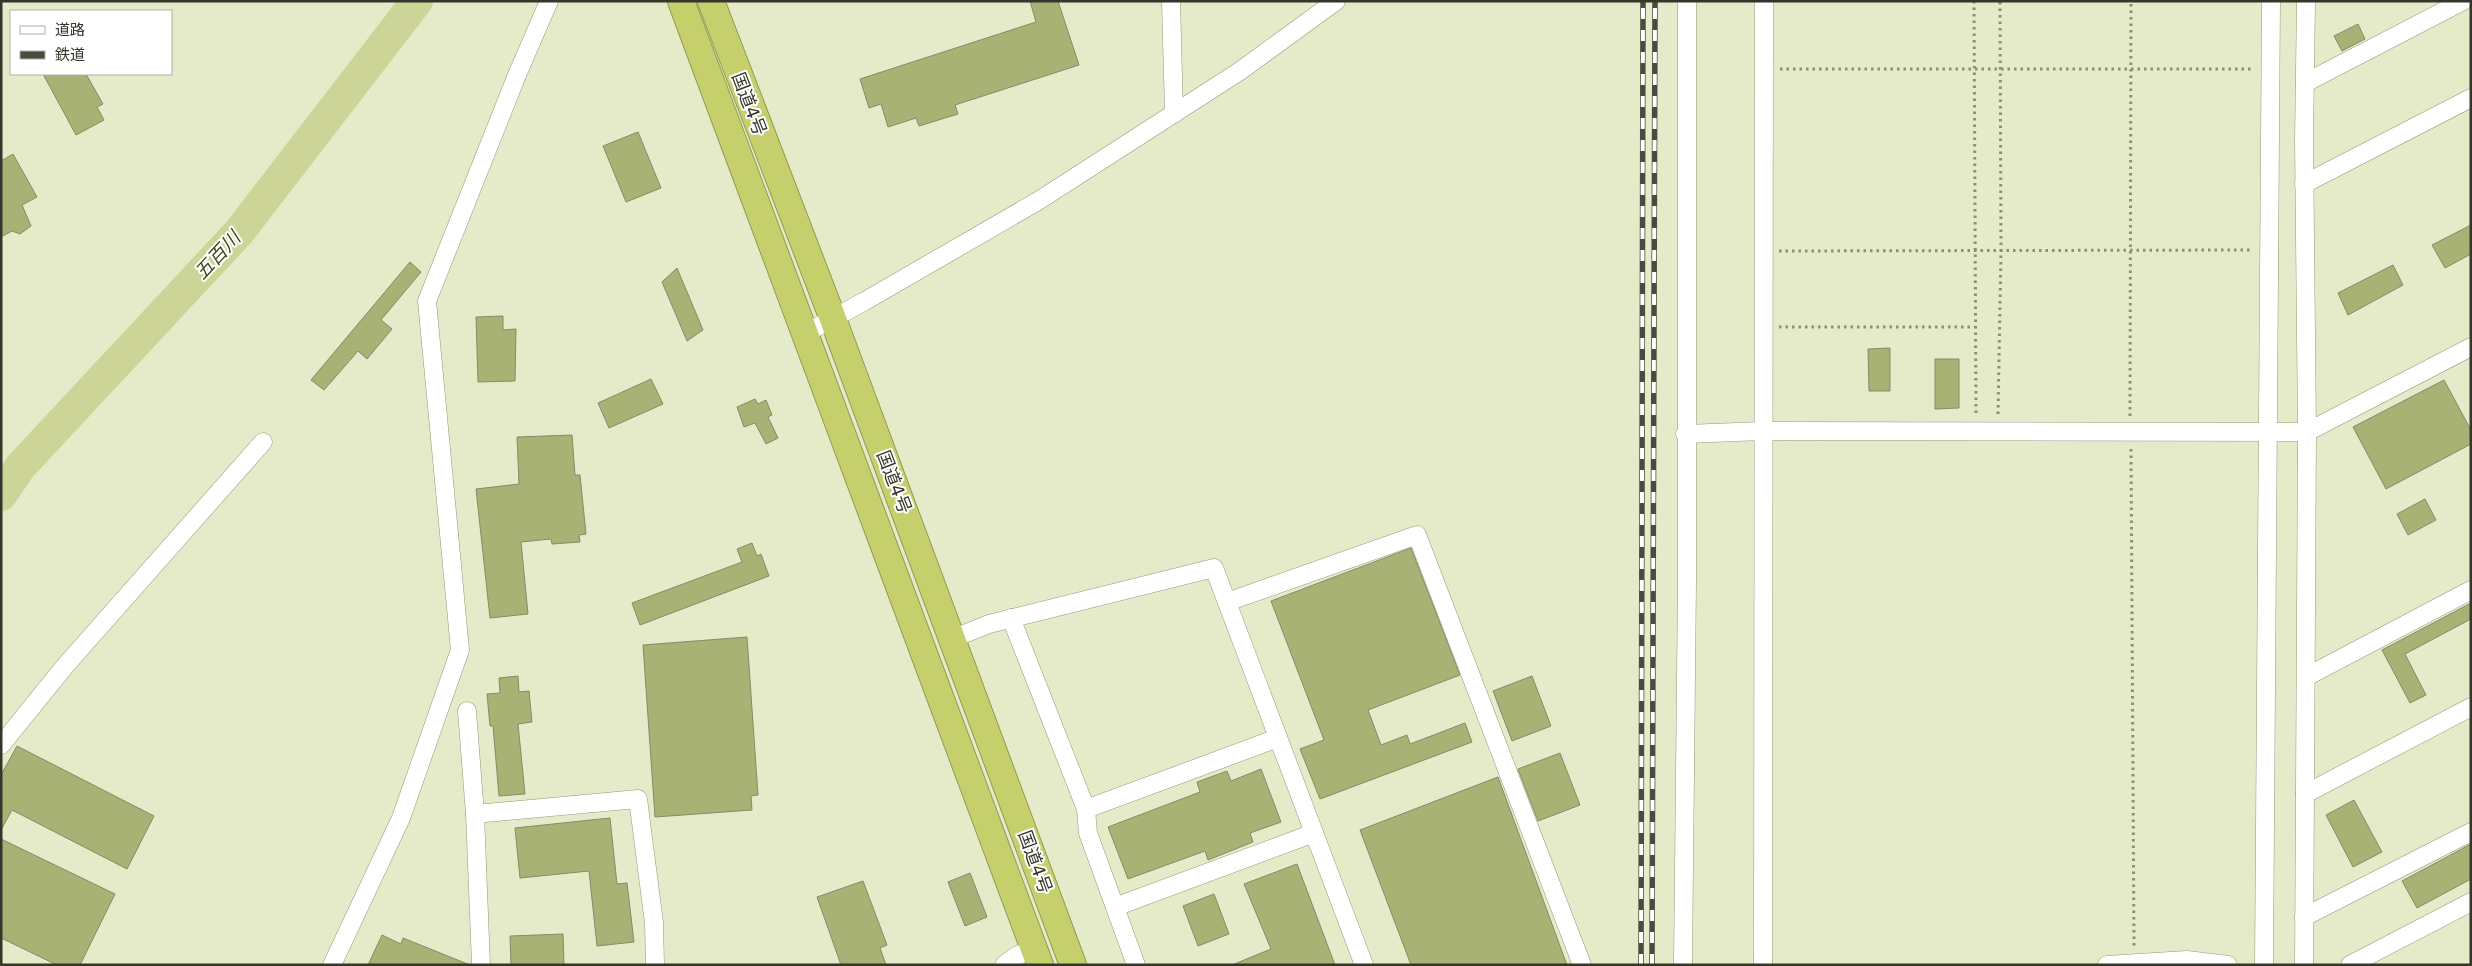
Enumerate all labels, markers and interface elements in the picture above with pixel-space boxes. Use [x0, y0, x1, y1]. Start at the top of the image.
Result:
legend [10, 10, 172, 75]
text: 道路 [55, 21, 85, 39]
text: 鉄道 [55, 46, 85, 64]
street label: 国道4号 [728, 70, 771, 138]
water label: 五百川 [190, 225, 246, 283]
street label: 国道4号 [873, 448, 916, 516]
street label: 国道4号 [1014, 827, 1057, 896]

